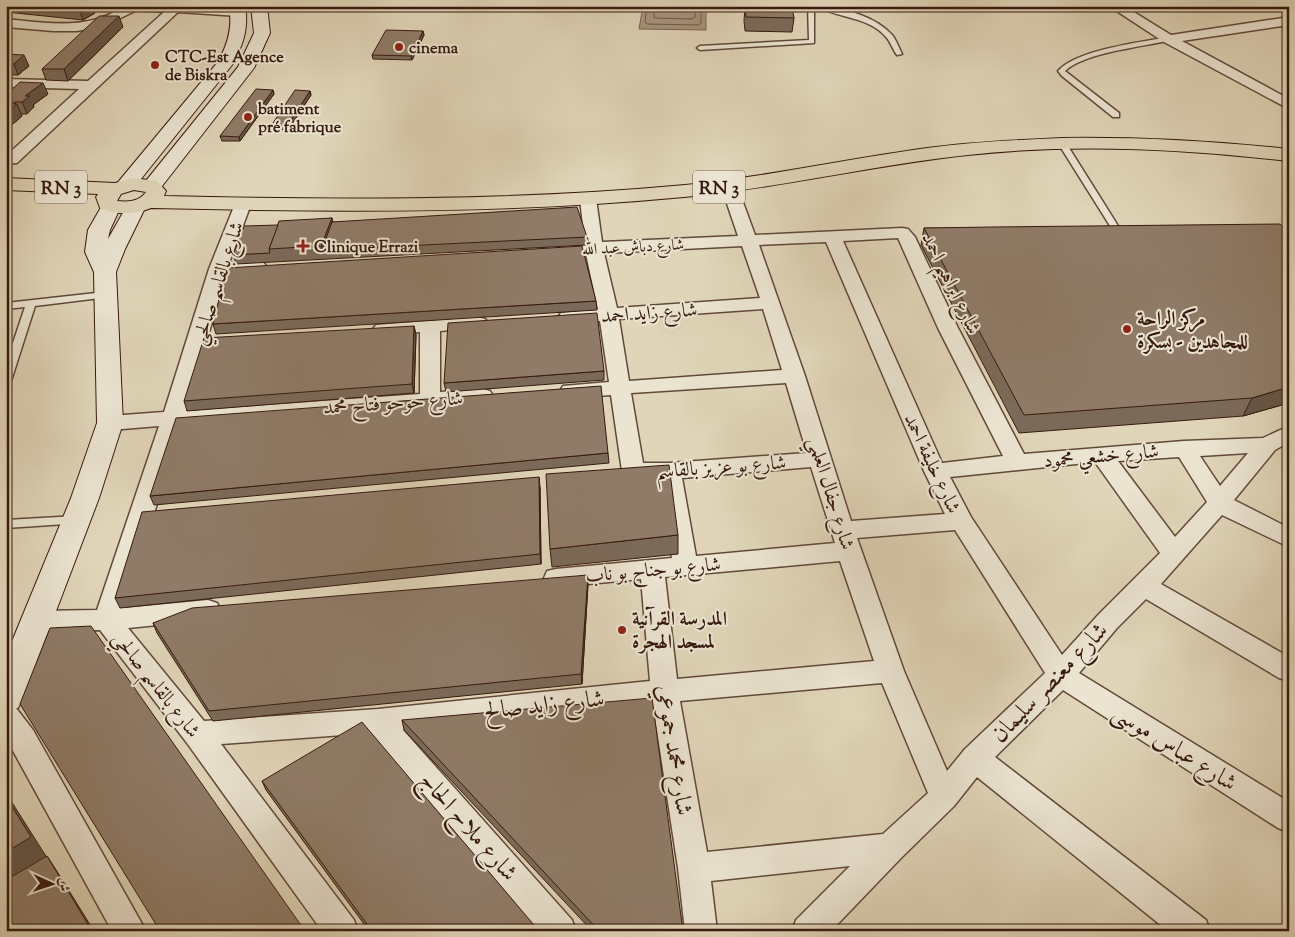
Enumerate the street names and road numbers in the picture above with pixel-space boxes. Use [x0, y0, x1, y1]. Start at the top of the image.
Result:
road number: RN 3 [35, 170, 87, 203]
road number: RN 3 [693, 170, 745, 203]
street label: شارع بالقاسم صالحي [186, 218, 256, 350]
street label: شارع ابراهيم احمد [910, 228, 987, 341]
street label: شارع دباش عبد الله [581, 231, 685, 263]
street label: شارع زايد احمد [600, 297, 699, 333]
street label: شارع حوحو فتاح محمد [322, 385, 464, 425]
street label: شارع خليفة احمد [894, 409, 967, 519]
street label: شارع جفال العلمي [797, 434, 861, 554]
street label: شارع خشعي محمود [1042, 438, 1160, 479]
street label: شارع بو عزيز بالقاسم [655, 449, 788, 491]
street label: شارع بو جناح بو ناب [584, 551, 722, 593]
street label: شارع معنصر سليمان [984, 615, 1118, 752]
street label: شارع بالقاسم صالحي [102, 626, 206, 747]
street label: شارع محمد جموعي [645, 682, 700, 818]
street label: شارع زايد صالح [482, 683, 606, 730]
street label: شارع عباس موسى [1104, 697, 1243, 802]
street label: شارع ملاح الحاج [409, 765, 525, 891]

